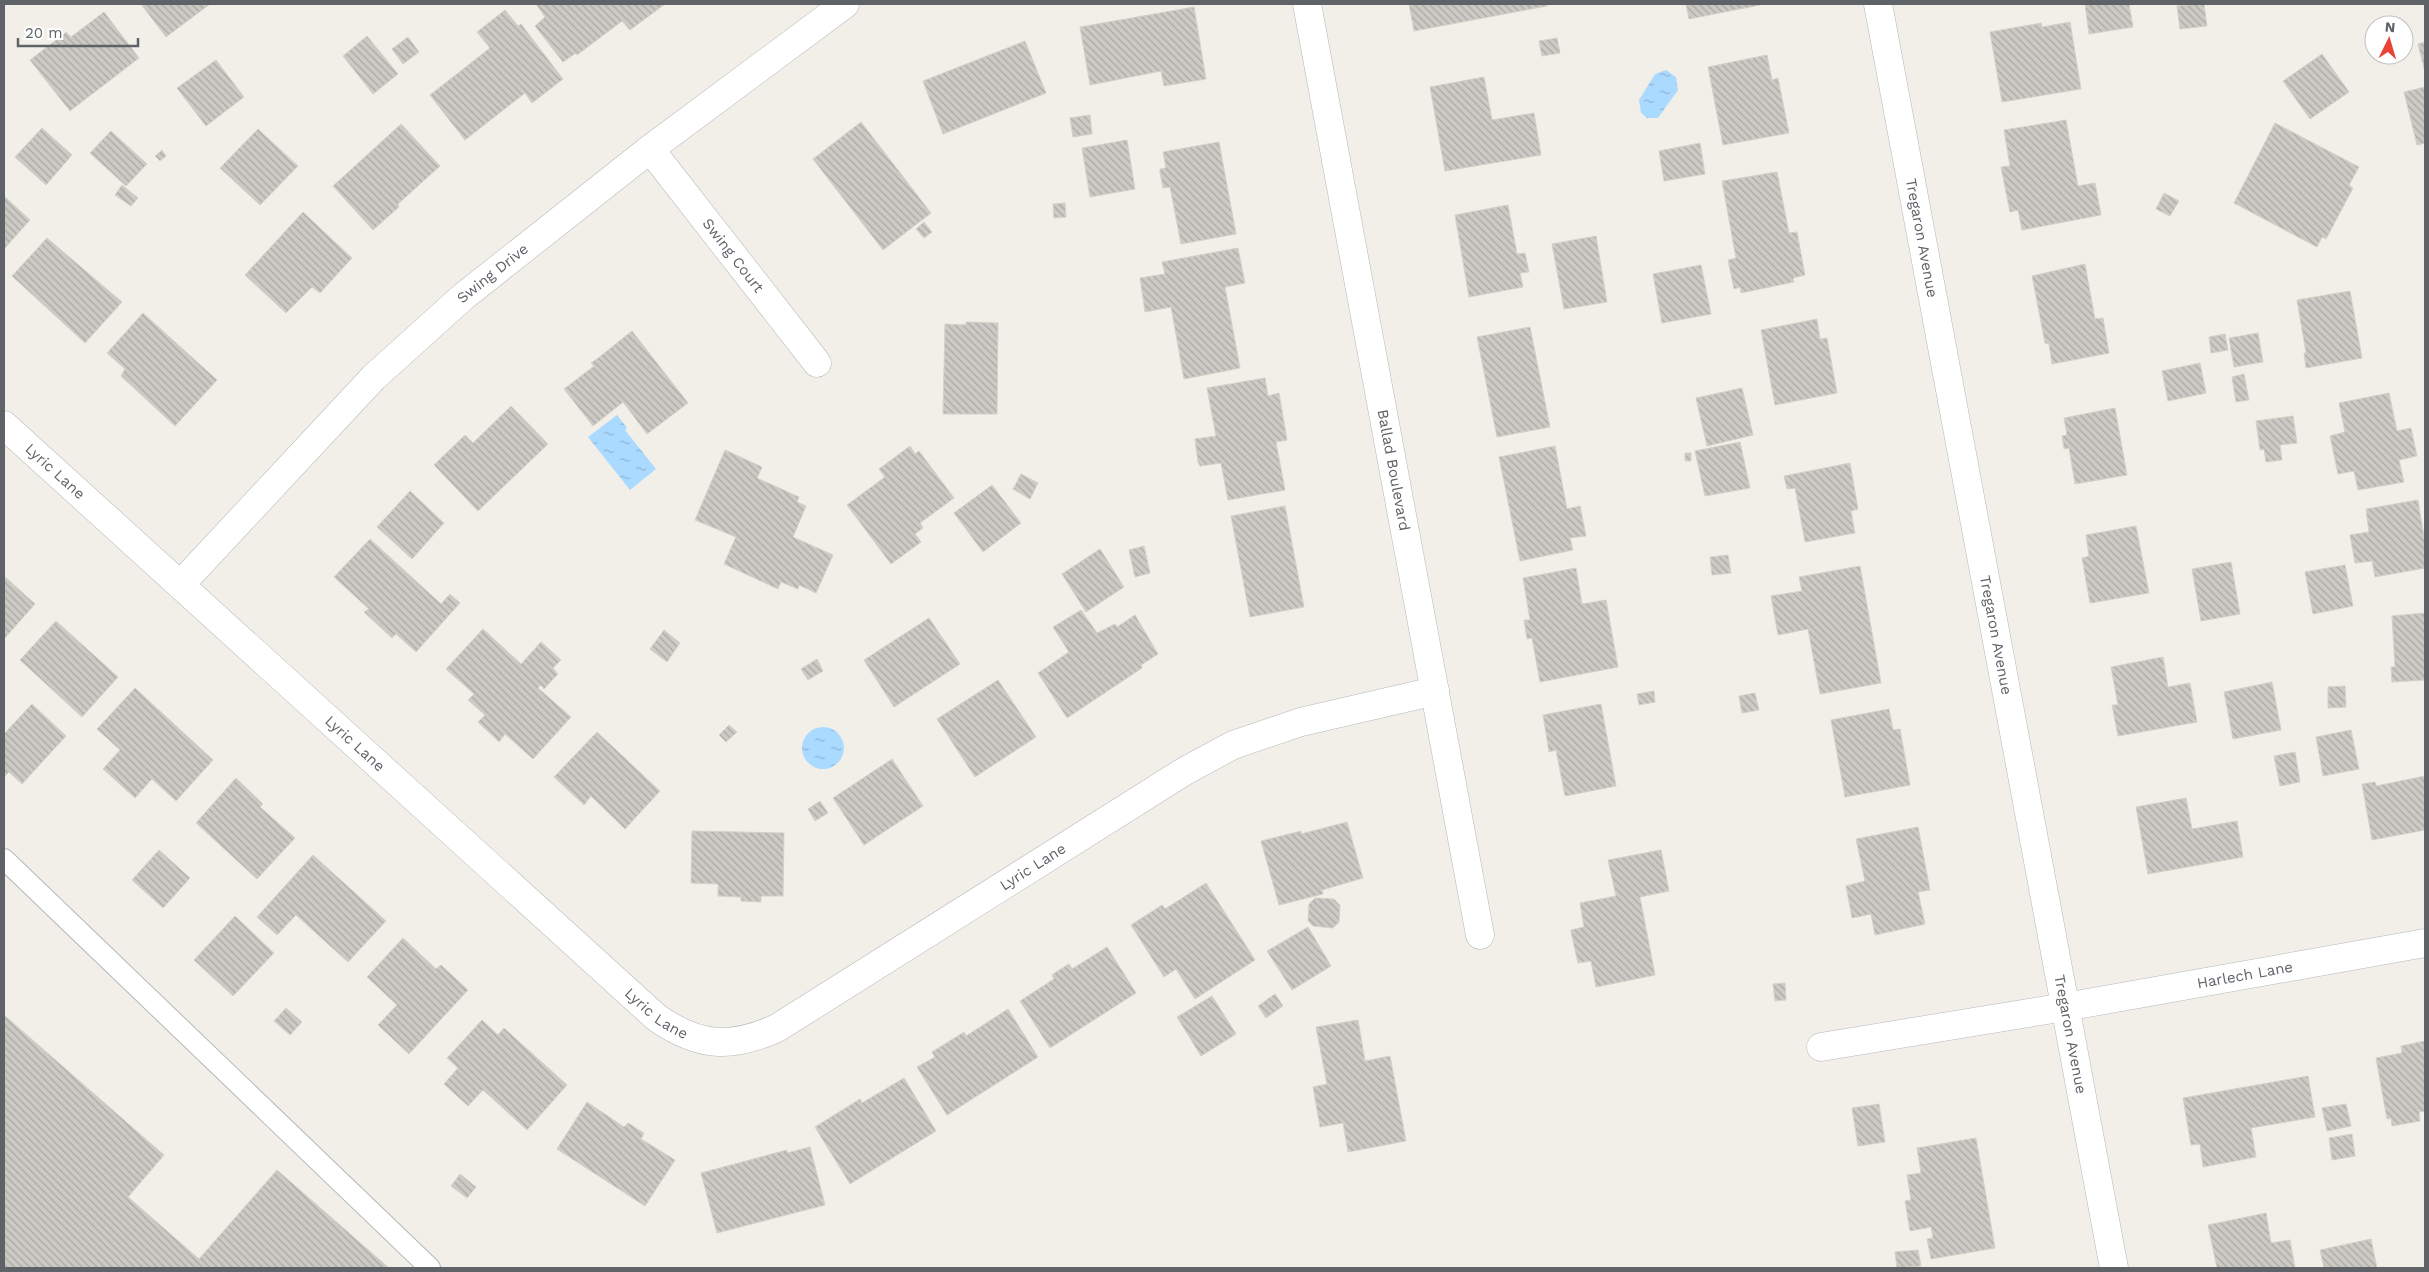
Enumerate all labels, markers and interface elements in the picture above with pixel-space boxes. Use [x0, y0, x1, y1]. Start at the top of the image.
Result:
scale bar [18, 15, 138, 47]
north arrow [2364, 15, 2414, 65]
text: N [2384, 19, 2396, 35]
text: 20 m [25, 24, 63, 42]
street label: Tregaron Avenue [1902, 177, 1942, 299]
street label: Swing Court [699, 215, 768, 297]
street label: Swing Drive [453, 240, 532, 307]
street label: Ballad Boulevard [1374, 408, 1414, 532]
street label: Lyric Lane [21, 440, 89, 503]
street label: Tregaron Avenue [1976, 574, 2016, 696]
street label: Lyric Lane [321, 712, 389, 775]
street label: Lyric Lane [997, 839, 1069, 894]
street label: Harlech Lane [2196, 958, 2294, 992]
street label: Tregaron Avenue [2050, 973, 2090, 1095]
street label: Lyric Lane [621, 984, 691, 1043]

